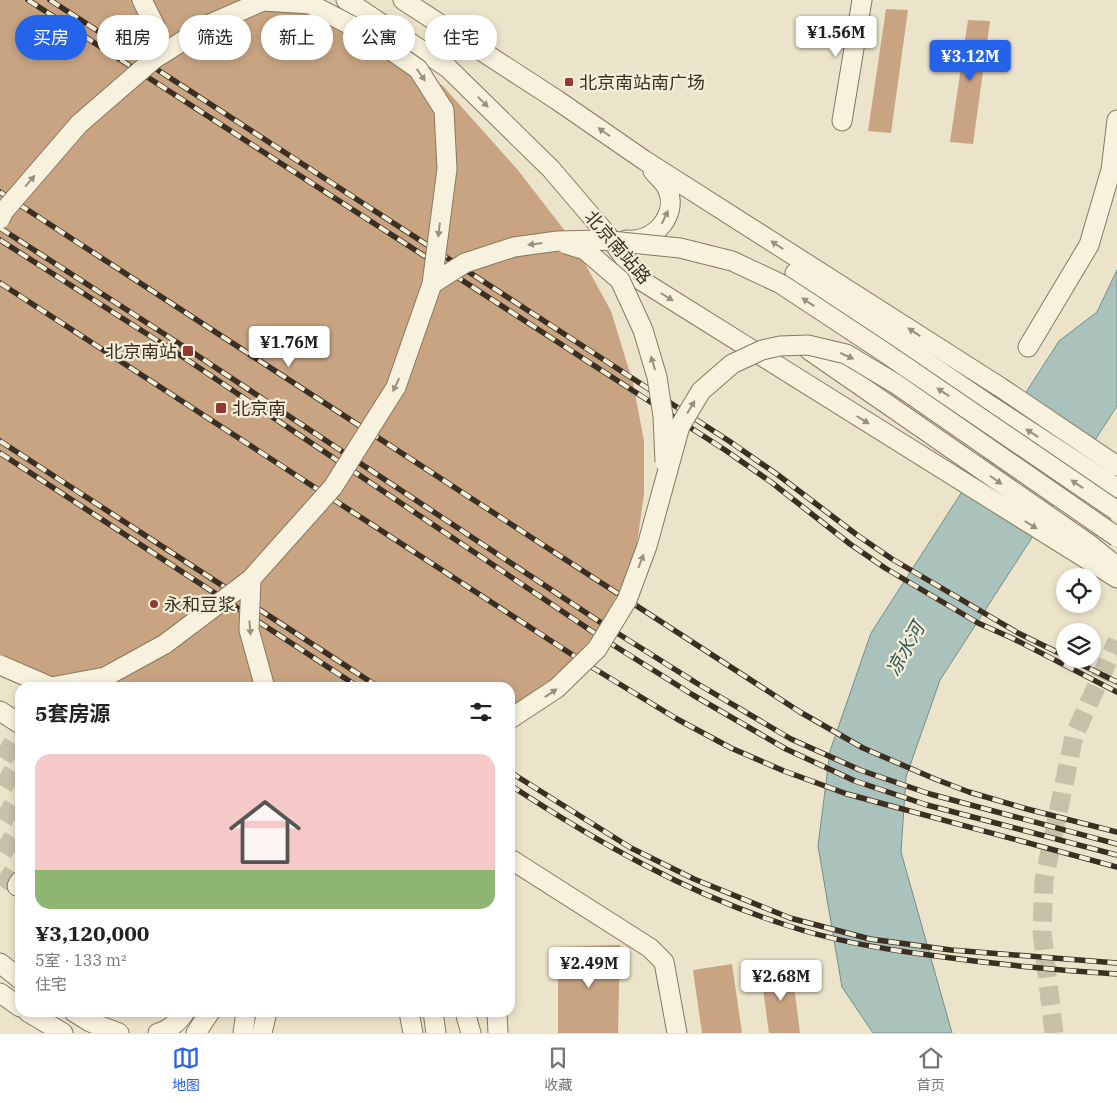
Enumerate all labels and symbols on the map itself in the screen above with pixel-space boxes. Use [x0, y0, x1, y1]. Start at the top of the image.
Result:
pin: ¥1.56M [795, 15, 877, 58]
pin: ¥3.12M [929, 39, 1011, 82]
one-way arrow [416, 68, 426, 81]
place label: 北京南站南广场 [579, 71, 705, 94]
marker: 北京南站南广场 [563, 76, 575, 88]
one-way arrow [477, 96, 489, 108]
one-way arrow [598, 127, 611, 137]
one-way arrow [25, 174, 36, 187]
street label: 北京南站路 [580, 205, 656, 289]
one-way arrow [661, 210, 670, 225]
one-way arrow [435, 222, 443, 238]
one-way arrow [527, 240, 543, 248]
one-way arrow [771, 240, 784, 250]
one-way arrow [660, 292, 673, 301]
one-way arrow [801, 297, 814, 307]
pin: ¥1.76M [248, 326, 330, 368]
one-way arrow [908, 328, 921, 337]
place label: 北京南站 [105, 340, 177, 363]
marker: 北京南站 [181, 344, 195, 358]
one-way arrow [839, 351, 854, 360]
one-way arrow [648, 355, 656, 370]
one-way arrow [392, 378, 400, 392]
one-way arrow [936, 387, 949, 397]
place label: 北京南 [232, 397, 286, 420]
marker: 北京南 [214, 401, 228, 415]
one-way arrow [687, 401, 696, 414]
one-way arrow [857, 415, 870, 425]
one-way arrow [1025, 428, 1039, 438]
one-way arrow [990, 475, 1003, 485]
one-way arrow [1070, 479, 1084, 489]
one-way arrow [1025, 521, 1038, 530]
one-way arrow [638, 554, 645, 569]
place label: 永和豆浆 [164, 593, 236, 616]
marker: 永和豆浆 [148, 598, 160, 610]
water label: 凉水河 [881, 615, 931, 680]
one-way arrow [247, 620, 255, 636]
one-way arrow [544, 688, 557, 697]
pin: ¥2.49M [548, 946, 630, 989]
pin: ¥2.68M [740, 960, 822, 1002]

